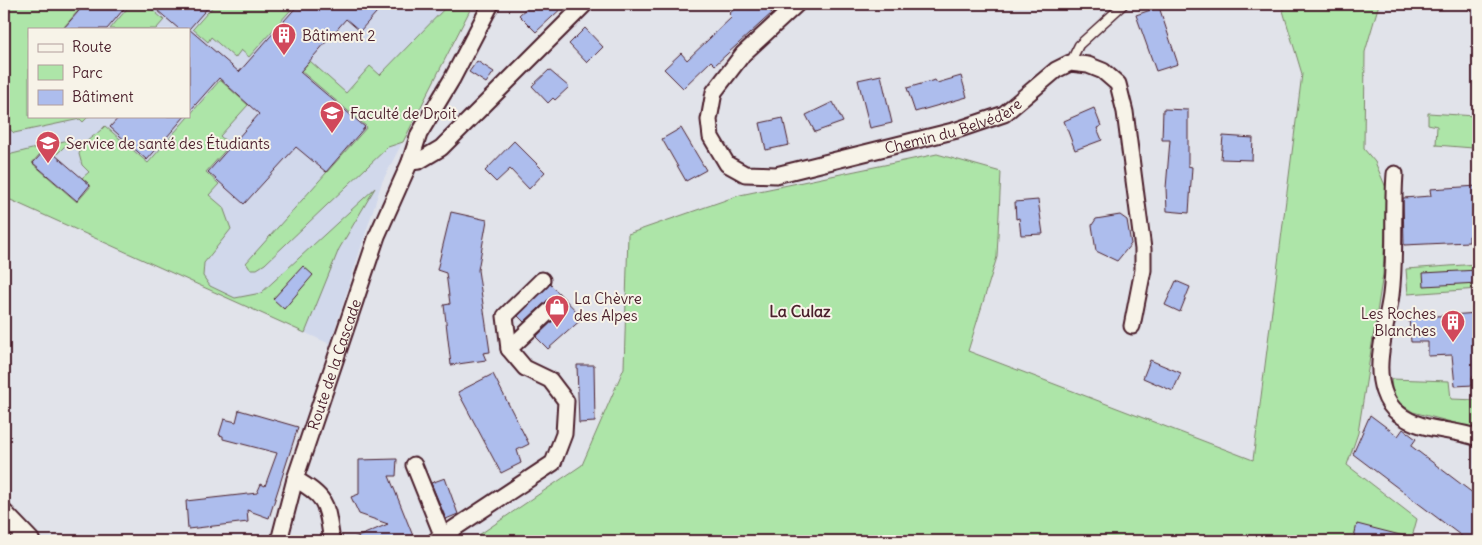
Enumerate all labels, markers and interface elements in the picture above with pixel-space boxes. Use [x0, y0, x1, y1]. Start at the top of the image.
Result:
building icon: Bâtiment 2 [271, 22, 297, 56]
place label: Bâtiment 2 [302, 26, 375, 45]
legend [28, 28, 190, 118]
text: Route [72, 37, 112, 56]
text: Parc [72, 63, 103, 82]
text: Bâtiment [72, 87, 134, 106]
street label: Chemin du Belvédère [883, 94, 1025, 157]
school or university icon: Faculté de Droit [319, 100, 345, 134]
place label: Faculté de Droit [350, 104, 456, 123]
school or university icon: Service de santé des Étudiants [35, 130, 61, 164]
place label: Service de santé des Étudiants [66, 134, 270, 153]
place label: La Chèvre des Alpes [574, 289, 642, 325]
shop icon: La Chèvre des Alpes [544, 294, 570, 328]
street label: Route de la Cascade [303, 296, 365, 432]
district label: La Culaz [769, 301, 831, 321]
place label: Les Roches Blanches [1361, 304, 1436, 340]
building icon: Les Roches Blanches [1440, 309, 1466, 343]

